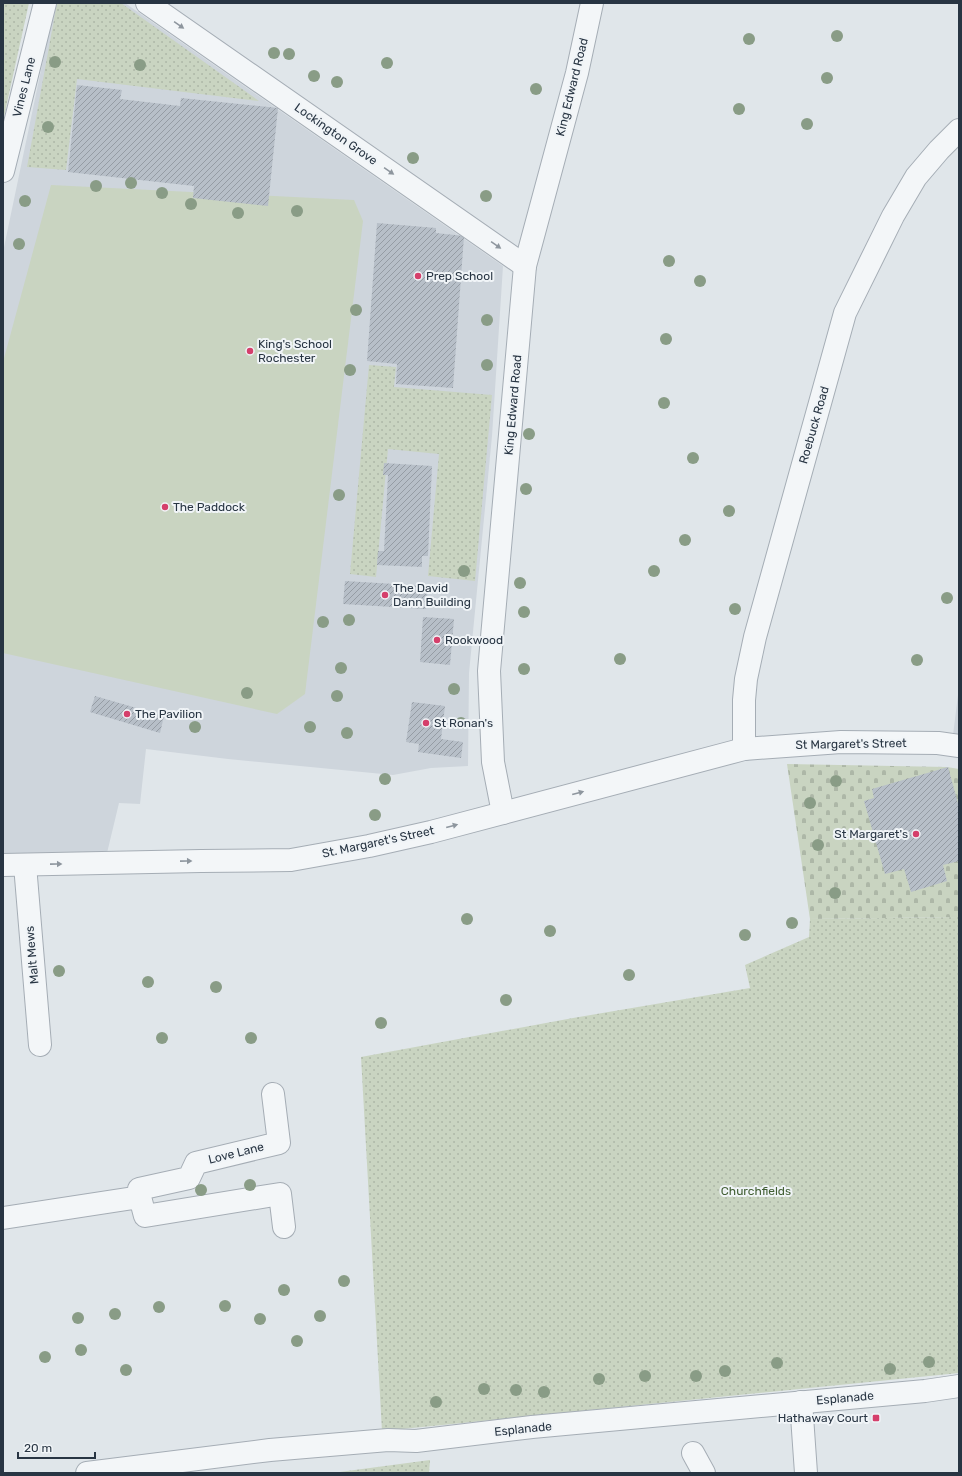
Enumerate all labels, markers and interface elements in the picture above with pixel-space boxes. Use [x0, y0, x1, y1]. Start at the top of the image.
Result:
one-way arrow [174, 21, 184, 29]
street label: King Edward Road [553, 36, 591, 138]
street label: Vines Lane [10, 55, 38, 118]
street label: Lockington Grove [292, 100, 380, 168]
one-way arrow [384, 167, 395, 175]
one-way arrow [491, 241, 501, 249]
place label: Prep School [426, 269, 493, 283]
marker: Prep School [413, 271, 423, 281]
place label: King's School Rochester [258, 337, 332, 365]
marker: King's School Rochester [245, 346, 255, 356]
street label: King Edward Road [502, 354, 524, 456]
street label: Roebuck Road [796, 385, 832, 465]
place label: The Paddock [173, 500, 246, 514]
marker: The Paddock [160, 502, 170, 512]
place label: The David Dann Building [393, 581, 471, 609]
marker: The David Dann Building [380, 590, 390, 600]
place label: Rookwood [445, 633, 503, 647]
marker: Rookwood [432, 635, 442, 645]
place label: The Pavilion [135, 707, 202, 721]
marker: The Pavilion [122, 709, 132, 719]
place label: St Ronan's [434, 716, 493, 730]
marker: St Ronan's [421, 718, 431, 728]
street label: St Margaret's Street [795, 736, 907, 752]
one-way arrow [572, 790, 584, 796]
street label: St. Margaret's Street [321, 823, 436, 861]
one-way arrow [446, 823, 459, 829]
place label: St Margaret's [834, 827, 908, 841]
marker: St Margaret's [911, 829, 921, 839]
one-way arrow [180, 858, 193, 864]
one-way arrow [50, 861, 63, 867]
street label: Malt Mews [22, 925, 42, 985]
street label: Love Lane [207, 1139, 265, 1167]
park label: Churchfields [721, 1184, 791, 1198]
street label: Esplanade [816, 1388, 875, 1407]
place label: Hathaway Court [778, 1411, 868, 1425]
marker: Hathaway Court [871, 1413, 881, 1423]
street label: Esplanade [494, 1419, 553, 1439]
scale bar [18, 1434, 95, 1460]
text: 20 m [24, 1441, 52, 1455]

